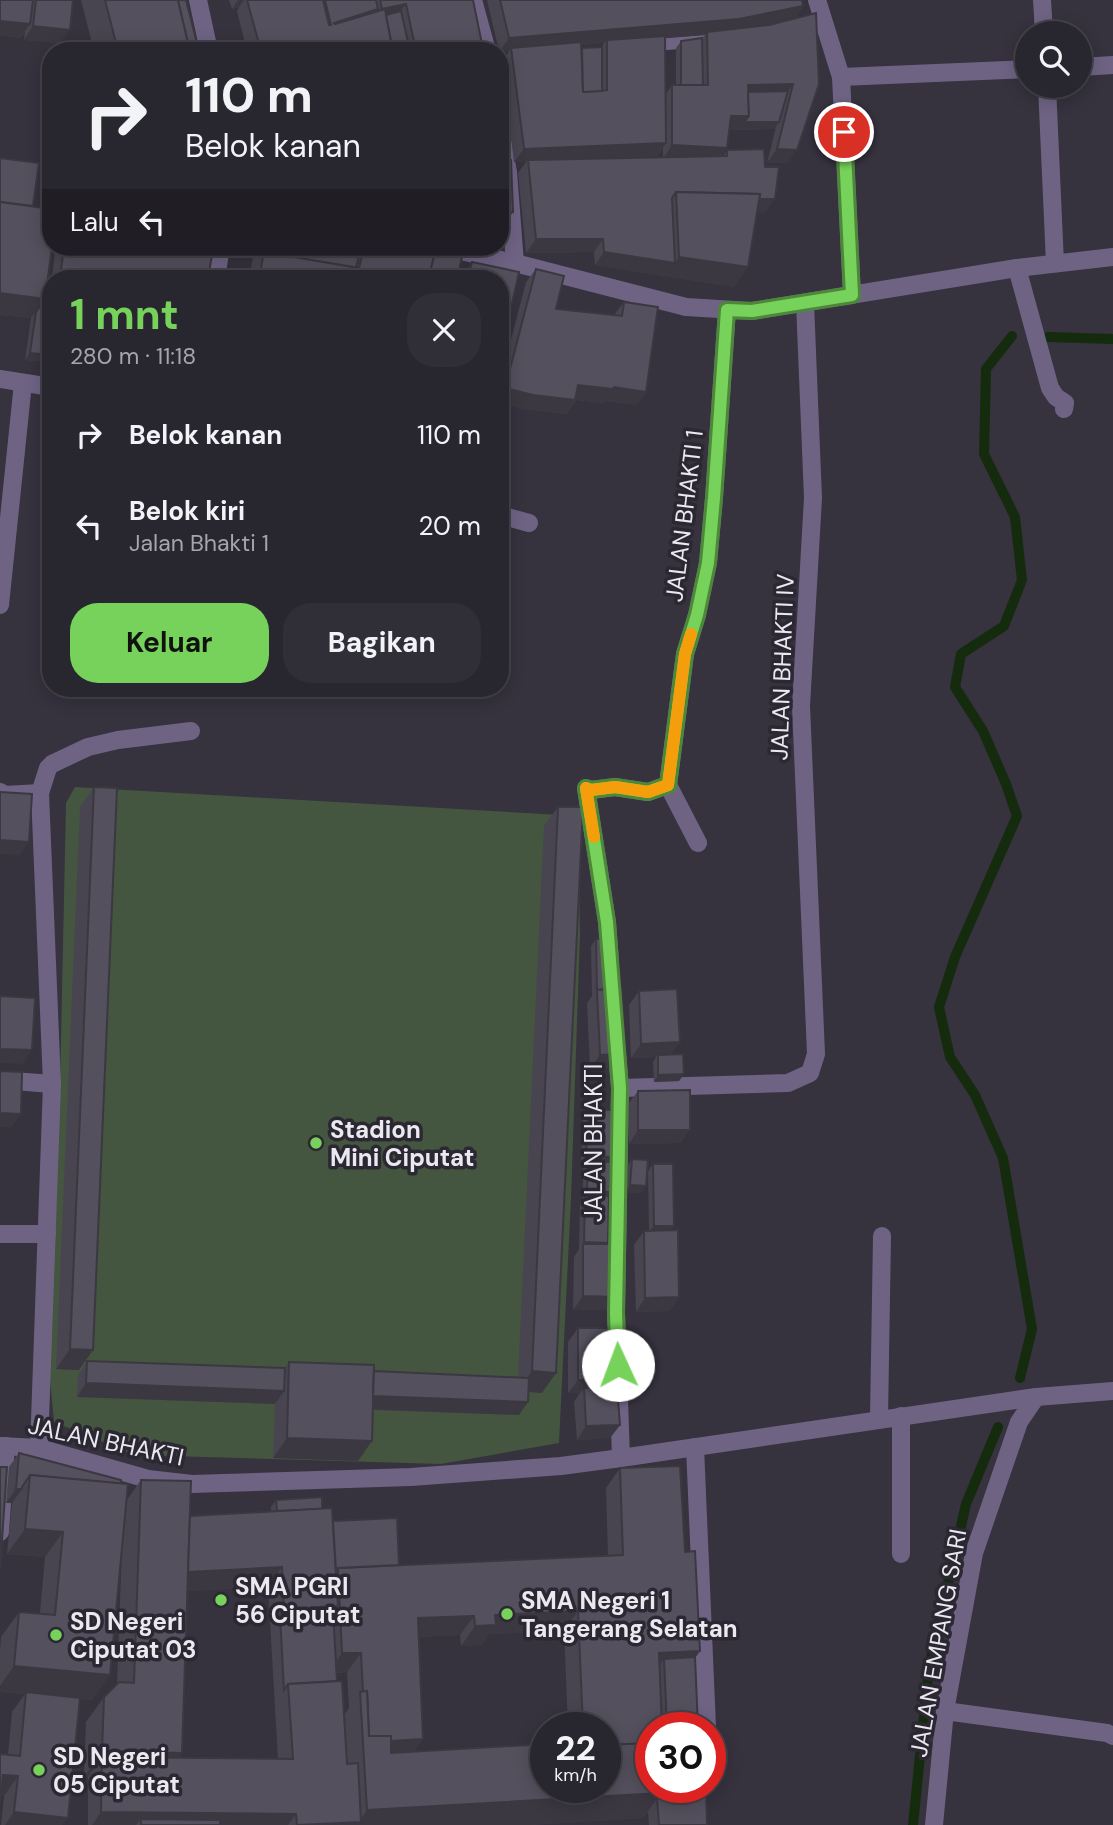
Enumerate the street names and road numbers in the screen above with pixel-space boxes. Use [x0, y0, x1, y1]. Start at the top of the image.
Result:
street label: JALAN BHAKTI 1 [658, 428, 710, 604]
street label: JALAN BHAKTI IV [763, 573, 801, 761]
street label: JALAN BHAKTI [578, 1064, 609, 1222]
street label: JALAN BHAKTI [25, 1409, 187, 1473]
street label: JALAN EMPANG SARI [903, 1526, 973, 1760]

